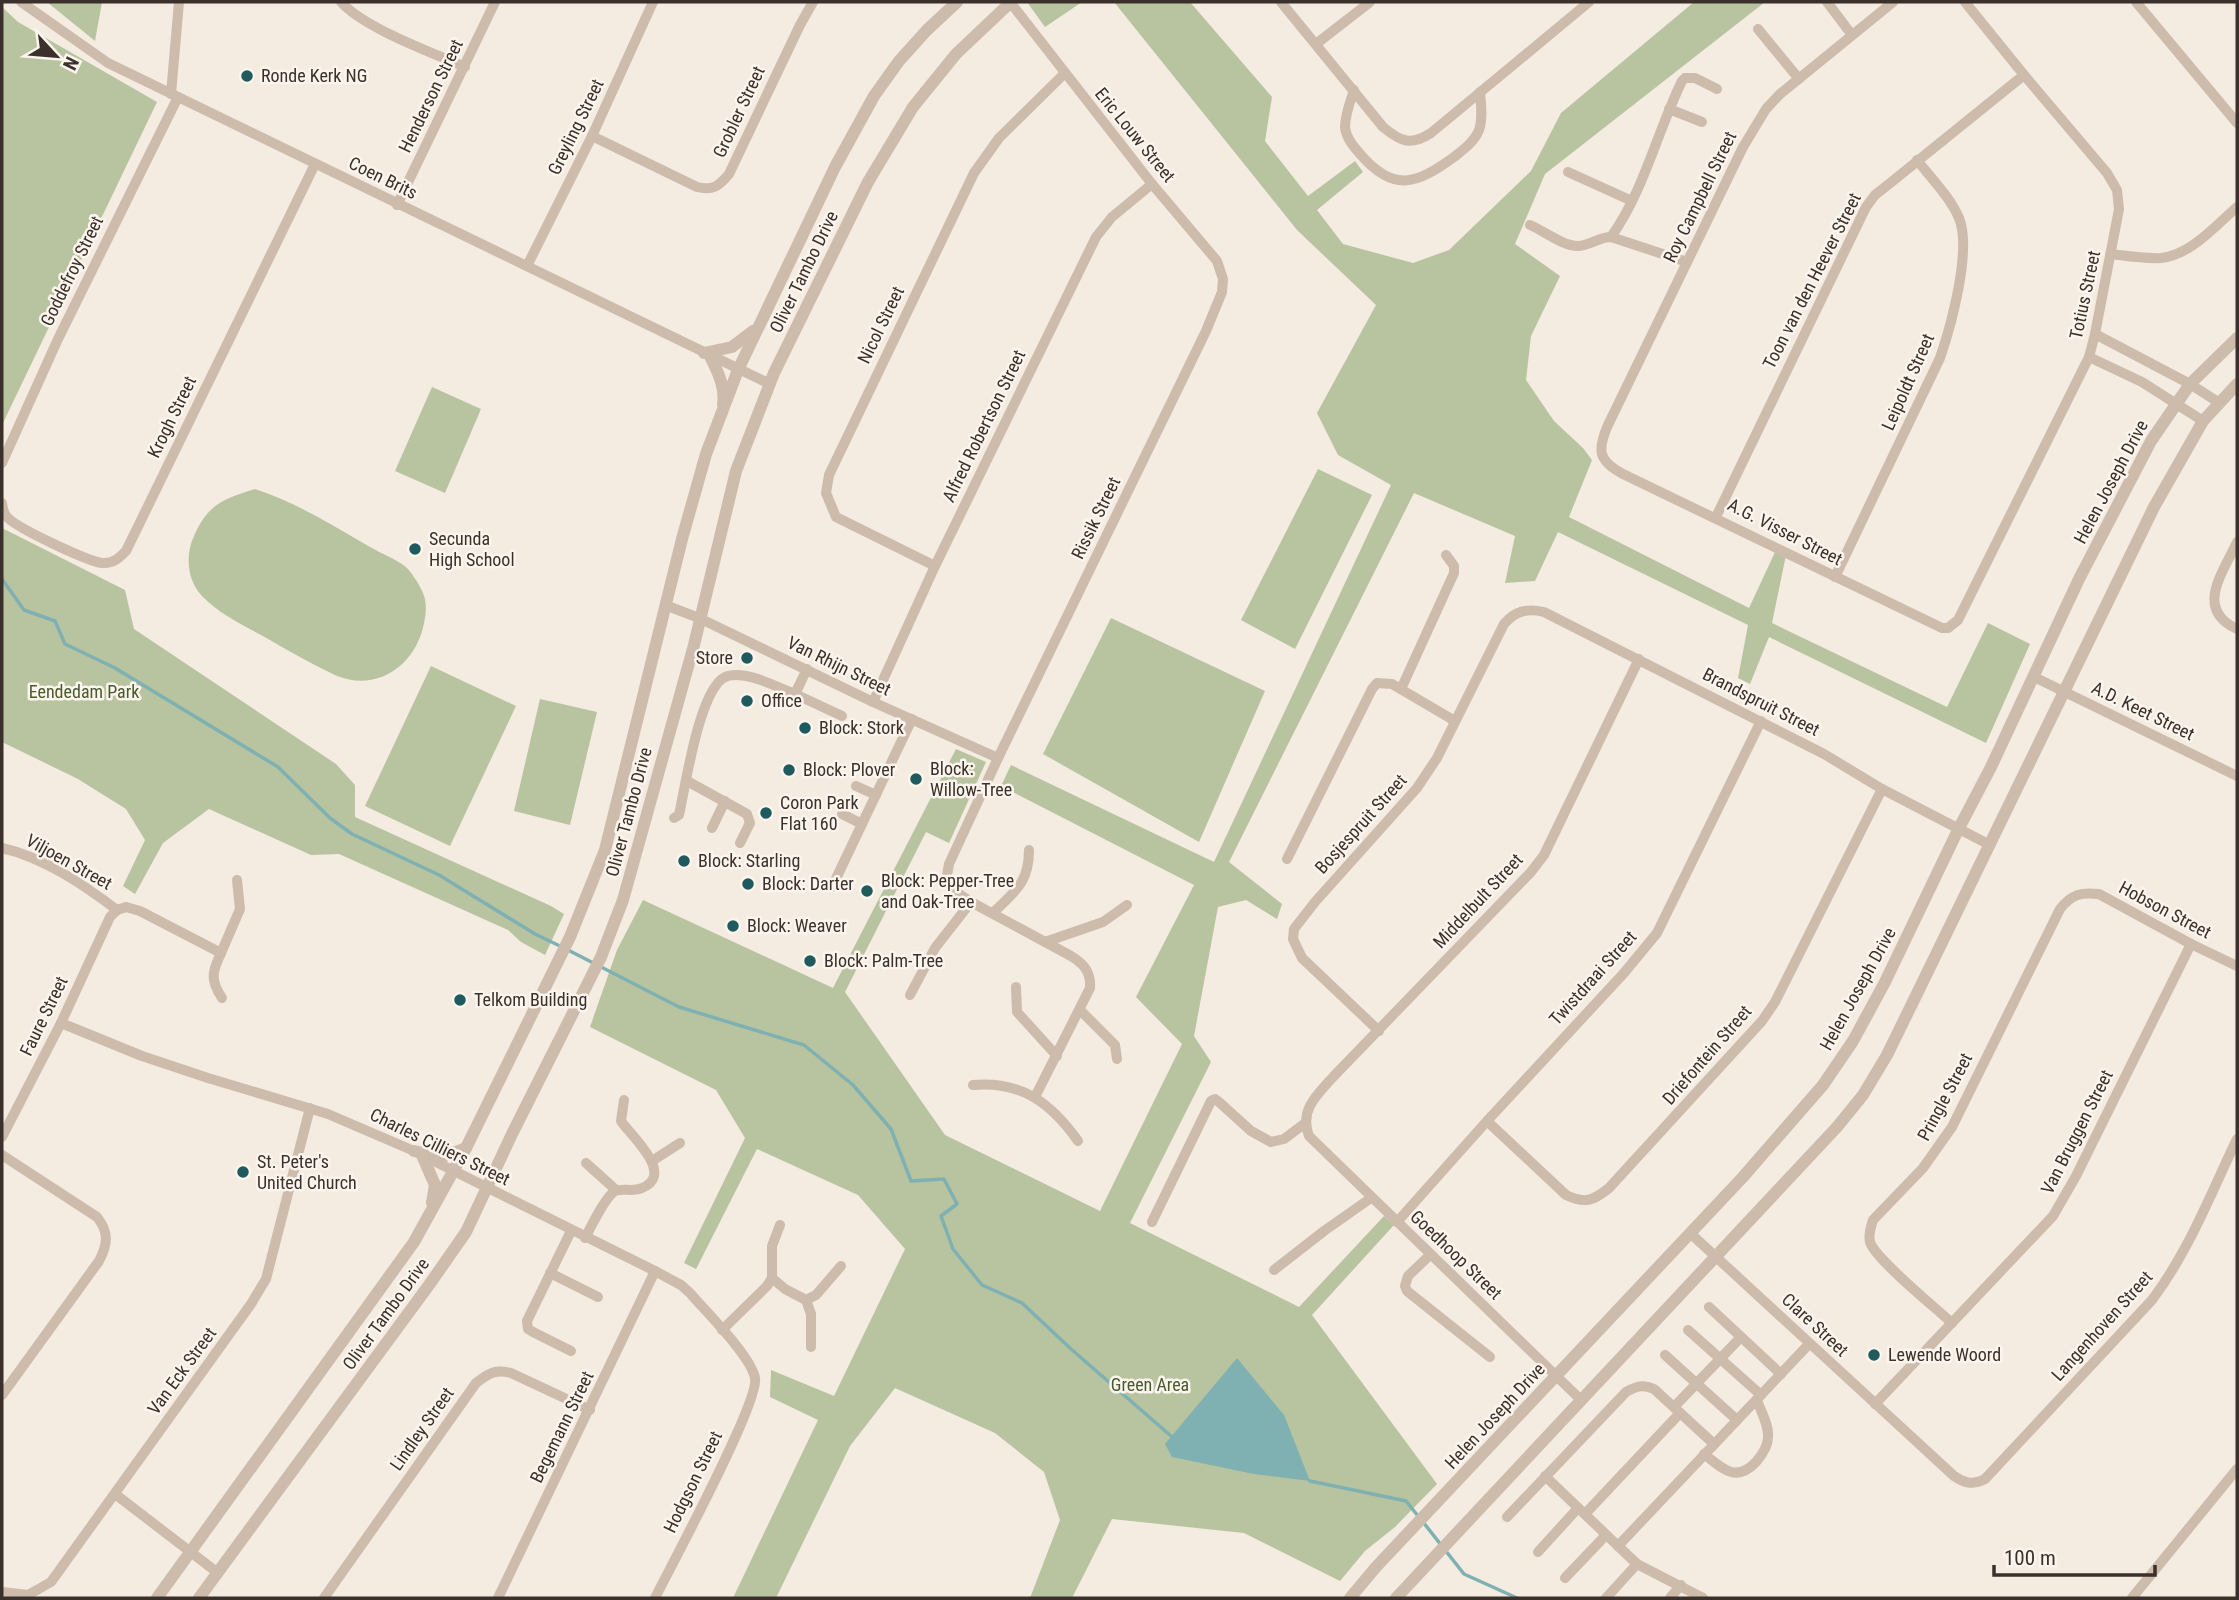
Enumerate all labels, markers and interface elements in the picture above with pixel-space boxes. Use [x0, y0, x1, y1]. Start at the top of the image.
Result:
north arrow [21, 21, 91, 91]
street label: Henderson Street [394, 36, 467, 156]
text: N [58, 53, 84, 74]
street label: Grobler Street [708, 63, 769, 161]
place label: Ronde Kerk NG [261, 65, 367, 86]
marker: Ronde Kerk NG [239, 68, 255, 84]
street label: Greyling Street [543, 75, 608, 178]
street label: Eric Louw Street [1091, 83, 1180, 186]
street label: Roy Campbell Street [1659, 128, 1740, 266]
street label: Coen Brits [346, 152, 421, 203]
street label: Toon van den Heever Street [1758, 189, 1865, 372]
street label: Oliver Tambo Drive [765, 207, 842, 336]
street label: Goddefroy Street [36, 212, 107, 329]
street label: Totius Street [2065, 249, 2104, 341]
street label: Nicol Street [853, 283, 908, 367]
street label: Leipoldt Street [1877, 330, 1938, 433]
street label: Alfred Robertson Street [938, 346, 1029, 505]
street label: Krogh Street [143, 373, 200, 461]
street label: Helen Joseph Drive [2069, 416, 2152, 547]
street label: Rissik Street [1067, 473, 1124, 562]
street label: A.G. Visser Street [1725, 494, 1846, 569]
place label: Secunda High School [429, 528, 515, 570]
marker: Secunda High School [407, 541, 423, 557]
street label: Van Rhijn Street [784, 631, 894, 700]
place label: Store [696, 647, 733, 668]
marker: Store [739, 650, 755, 666]
street label: Brandspruit Street [1699, 663, 1823, 740]
street label: A.D. Keet Street [2089, 677, 2198, 744]
park label: Eendedam Park [29, 681, 139, 702]
place label: Office [761, 690, 802, 711]
marker: Office [739, 693, 755, 709]
place label: Block: Stork [819, 717, 904, 738]
marker: Block: Stork [797, 720, 813, 736]
street label: Oliver Tambo Drive [601, 745, 656, 879]
place label: Block: Willow-Tree [930, 758, 1012, 800]
place label: Block: Plover [803, 759, 896, 780]
marker: Block: Plover [781, 762, 797, 778]
street label: Bosjespruit Street [1310, 770, 1411, 878]
marker: Block: Willow-Tree [908, 771, 924, 787]
place label: Coron Park Flat 160 [780, 792, 859, 834]
marker: Coron Park Flat 160 [758, 805, 774, 821]
street label: Viljoen Street [23, 829, 116, 894]
street label: Middelbult Street [1429, 849, 1527, 952]
place label: Block: Starling [698, 850, 800, 871]
marker: Block: Starling [676, 853, 692, 869]
place label: Block: Pepper-Tree and Oak-Tree [881, 870, 1014, 912]
place label: Block: Darter [762, 873, 854, 894]
marker: Block: Darter [740, 876, 756, 892]
street label: Hobson Street [2116, 876, 2215, 943]
marker: Block: Pepper-Tree and Oak-Tree [859, 883, 875, 899]
place label: Block: Weaver [747, 915, 847, 936]
marker: Block: Weaver [725, 918, 741, 934]
street label: Helen Joseph Drive [1815, 924, 1900, 1054]
street label: Twistdraai Street [1545, 926, 1641, 1029]
place label: Block: Palm-Tree [824, 950, 943, 971]
marker: Block: Palm-Tree [802, 953, 818, 969]
street label: Faure Street [15, 973, 72, 1059]
place label: Telkom Building [474, 989, 587, 1010]
marker: Telkom Building [452, 992, 468, 1008]
street label: Driefontein Street [1658, 1001, 1755, 1109]
street label: Pringle Street [1913, 1049, 1976, 1144]
street label: Van Bruggen Street [2036, 1066, 2117, 1197]
street label: Charles Cilliers Street [367, 1104, 514, 1190]
place label: St. Peter's United Church [257, 1151, 357, 1193]
marker: St. Peter's United Church [235, 1164, 251, 1180]
street label: Goedhoop Street [1406, 1206, 1506, 1304]
street label: Oliver Tambo Drive [338, 1254, 433, 1374]
street label: Langenhoven Street [2047, 1266, 2156, 1385]
street label: Clare Street [1778, 1289, 1853, 1361]
street label: Van Eck Street [143, 1323, 220, 1418]
place label: Lewende Woord [1888, 1344, 2001, 1365]
marker: Lewende Woord [1866, 1347, 1882, 1363]
street label: Helen Joseph Drive [1440, 1358, 1549, 1473]
street label: Begemann Street [525, 1368, 598, 1486]
park label: Green Area [1111, 1374, 1189, 1395]
street label: Lindley Street [385, 1383, 458, 1474]
street label: Hodgson Street [659, 1428, 726, 1536]
scale bar [1994, 1534, 2155, 1578]
text: 100 m [2004, 1546, 2056, 1570]

